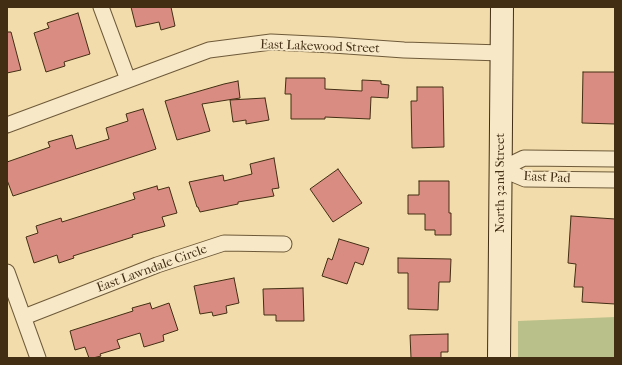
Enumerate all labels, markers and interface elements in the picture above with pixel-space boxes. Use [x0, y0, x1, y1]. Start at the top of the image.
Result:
street label: East Lakewood Street [260, 37, 380, 57]
street label: North 32nd Street [493, 133, 509, 233]
street label: East Pad [523, 169, 571, 187]
street label: East Lawndale Circle [95, 242, 209, 296]

